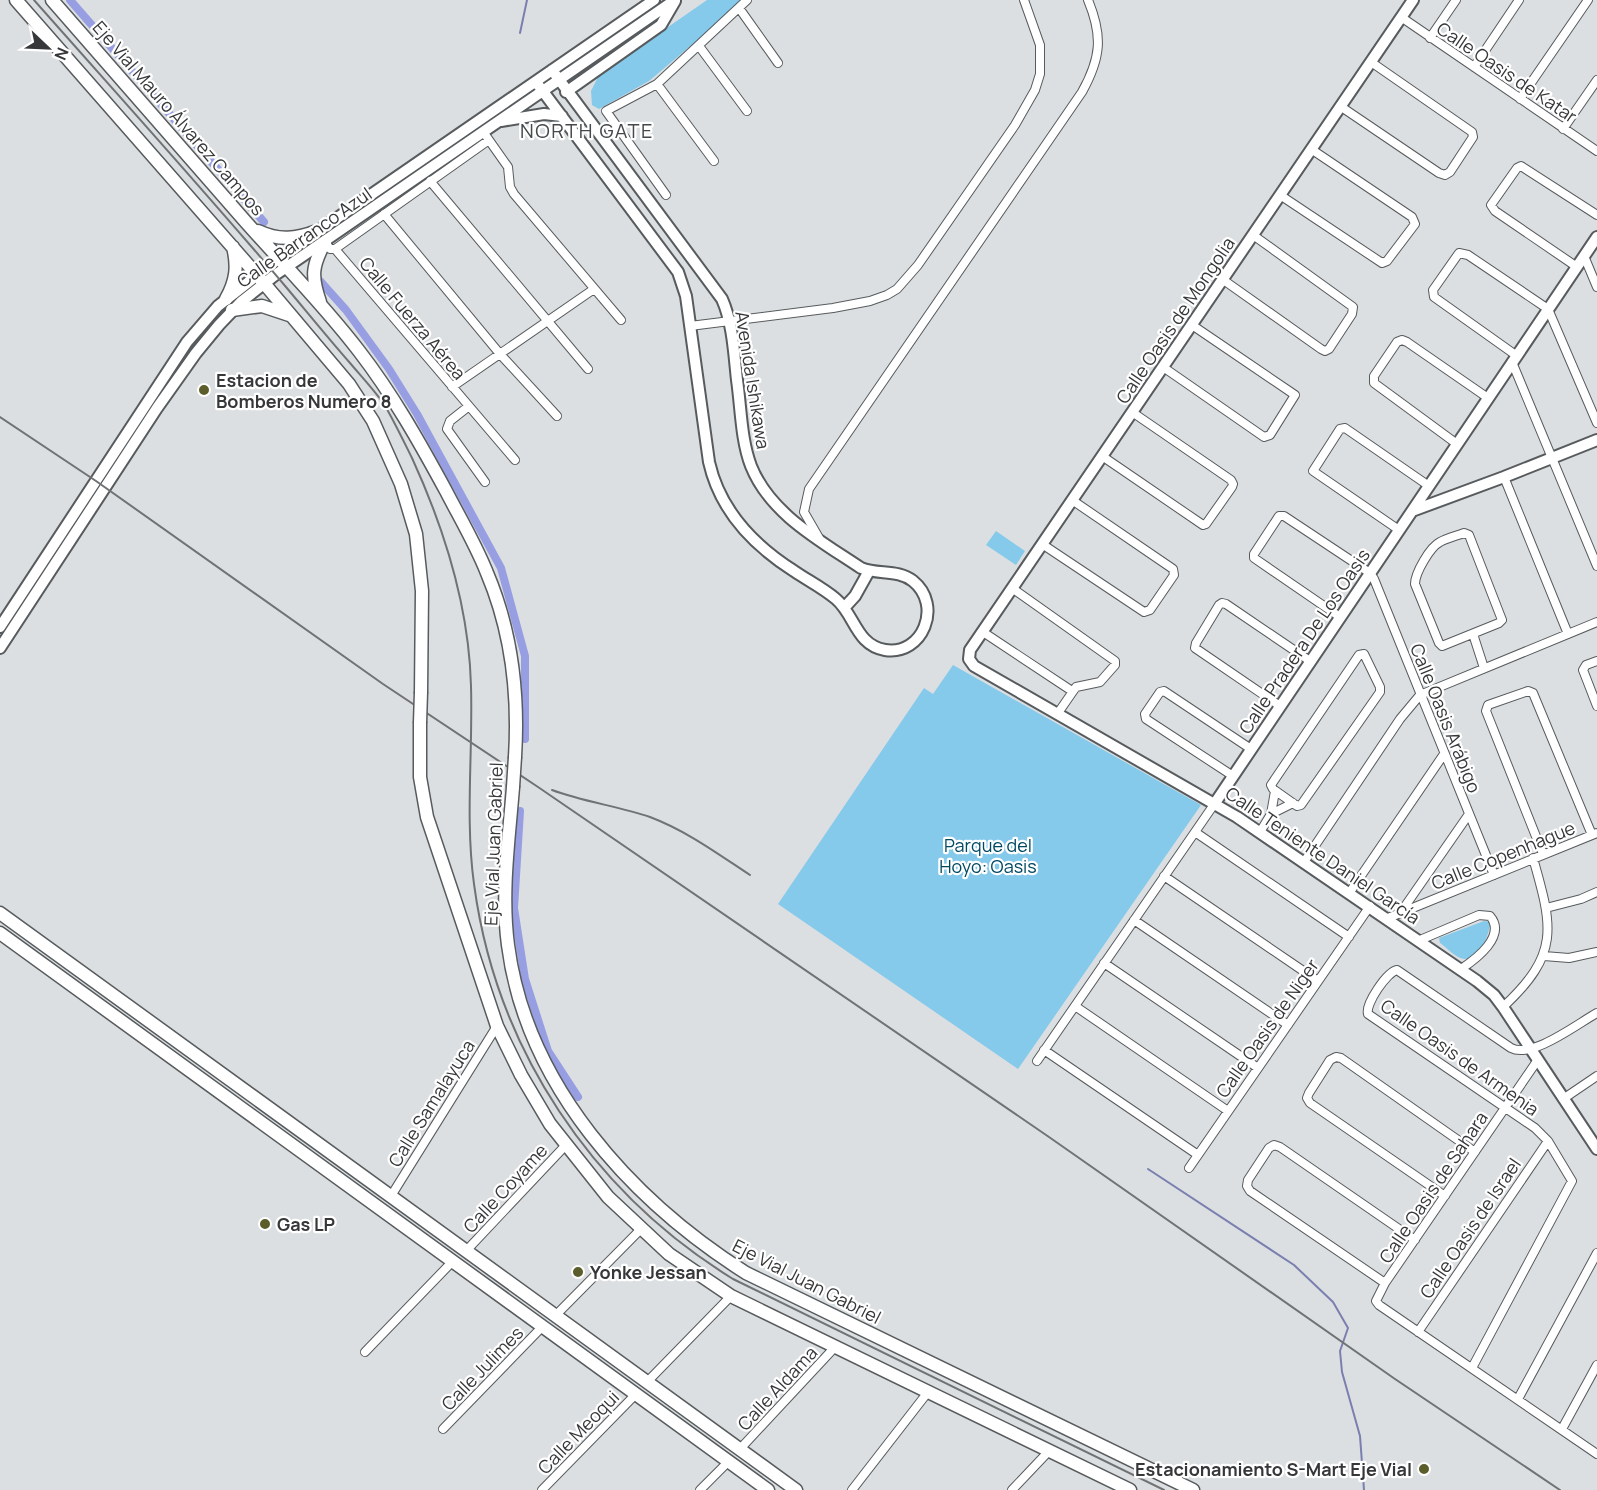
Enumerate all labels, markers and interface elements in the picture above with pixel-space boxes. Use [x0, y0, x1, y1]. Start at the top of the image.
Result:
street label: Eje Vial Mauro Álvarez Campos [88, 15, 270, 221]
street label: Calle Oasis de Katar [1432, 16, 1582, 128]
north arrow [18, 18, 78, 78]
text: N [49, 44, 74, 63]
district label: NORTH GATE [520, 117, 654, 144]
street label: Calle Barranco Azul [232, 181, 376, 293]
street label: Calle Oasis de Mongolia [1110, 232, 1240, 408]
street label: Calle Fuerza Aérea [355, 252, 471, 384]
street label: Avenida Ishikawa [730, 309, 776, 451]
place label: Estacion de Bomberos Numero 8 [216, 368, 392, 413]
marker: Estacion de Bomberos Numero 8 [197, 383, 211, 397]
street label: Calle Pradera De Los Oasis [1233, 544, 1375, 738]
street label: Calle Oasis Arábigo [1405, 640, 1487, 796]
street label: Eje Vial Juan Gabriel [478, 762, 508, 926]
street label: Calle Teniente Daniel García [1221, 781, 1425, 929]
street label: Calle Copenhague [1428, 815, 1578, 895]
park label: Parque del Hoyo: Oasis [939, 833, 1037, 878]
street label: Calle Oasis de Niger [1210, 953, 1324, 1102]
street label: Calle Oasis de Armenia [1376, 993, 1544, 1121]
street label: Calle Samalayuca [382, 1035, 480, 1171]
street label: Calle Oasis de Sahara [1373, 1107, 1493, 1267]
street label: Calle Coyame [458, 1138, 552, 1238]
street label: Calle Oasis de Israel [1414, 1153, 1526, 1303]
place label: Gas LP [277, 1212, 335, 1236]
marker: Gas LP [258, 1217, 272, 1231]
street label: Eje Vial Juan Gabriel [729, 1233, 885, 1329]
place label: Yonke Jessan [590, 1260, 707, 1284]
marker: Yonke Jessan [571, 1265, 585, 1279]
street label: Calle Julimes [436, 1321, 528, 1415]
street label: Calle Aldama [732, 1341, 822, 1435]
street label: Calle Meoqui [532, 1385, 624, 1479]
place label: Estacionamiento S-Mart Eje Vial [1135, 1457, 1412, 1481]
marker: Estacionamiento S-Mart Eje Vial [1417, 1462, 1431, 1476]

